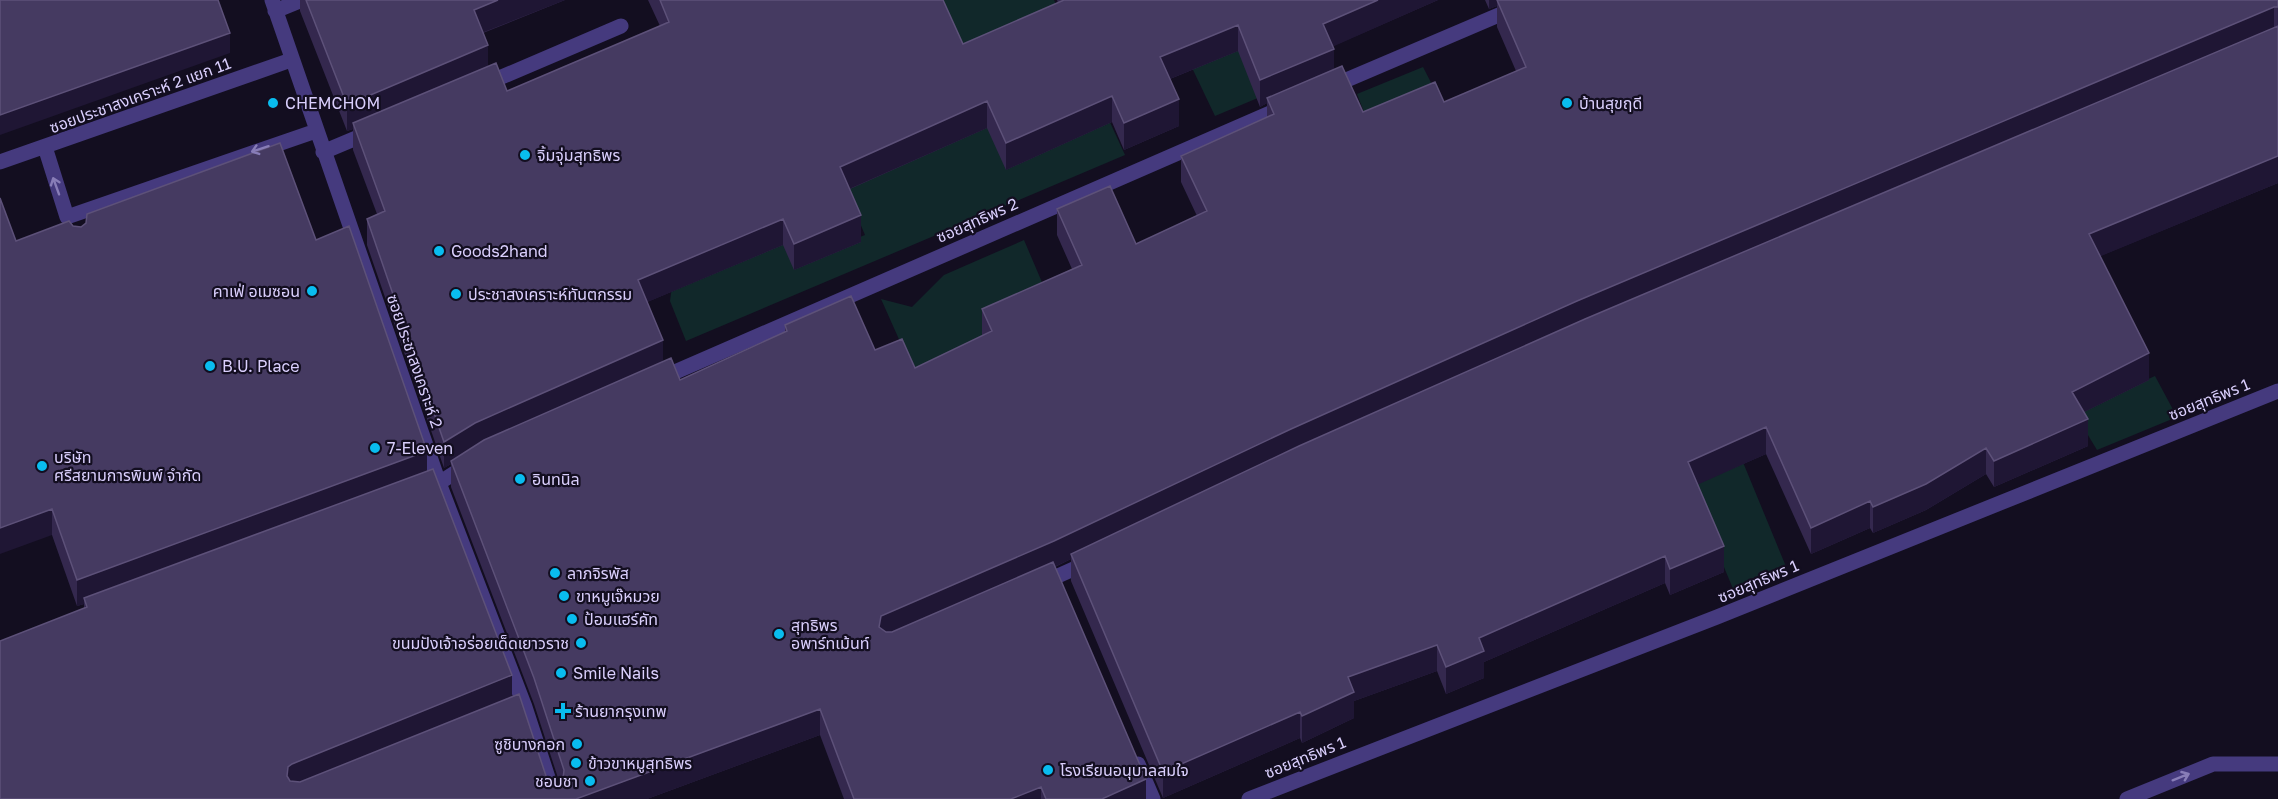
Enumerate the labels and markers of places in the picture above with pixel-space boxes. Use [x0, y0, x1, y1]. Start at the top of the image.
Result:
place label: CHEMCHOM [285, 93, 380, 113]
place label: บ้านสุขฤดี [1579, 93, 1642, 113]
marker: CHEMCHOM [266, 96, 280, 110]
marker: บ้านสุขฤดี [1560, 96, 1574, 110]
place label: จิ้มจุ่มสุทธิพร [537, 145, 620, 165]
marker: จิ้มจุ่มสุทธิพร [518, 148, 532, 162]
place label: Goods2hand [451, 241, 548, 261]
marker: Goods2hand [432, 244, 446, 258]
place label: คาเฟ่ อเมซอน [213, 281, 300, 301]
marker: คาเฟ่ อเมซอน [305, 284, 319, 298]
place label: ประชาสงเคราะห์ทันตกรรม [468, 284, 632, 304]
marker: ประชาสงเคราะห์ทันตกรรม [449, 287, 463, 301]
place label: B.U. Place [222, 356, 300, 376]
marker: B.U. Place [203, 359, 217, 373]
place label: 7-Eleven [387, 438, 453, 458]
marker: 7-Eleven [368, 441, 382, 455]
place label: บริษัท ศรีสยามการพิมพ์ จำกัด [54, 447, 201, 485]
marker: บริษัท ศรีสยามการพิมพ์ จำกัด [35, 459, 49, 473]
place label: อินทนิล [532, 469, 580, 489]
marker: อินทนิล [513, 472, 527, 486]
place label: ลาภจิรพัส [567, 563, 629, 583]
marker: ลาภจิรพัส [548, 566, 562, 580]
place label: ขาหมูเจ๊หมวย [576, 586, 660, 606]
marker: ขาหมูเจ๊หมวย [557, 589, 571, 603]
place label: ป้อมแฮร์คัท [584, 609, 658, 629]
marker: ป้อมแฮร์คัท [565, 612, 579, 626]
place label: สุทธิพร อพาร์ทเม้นท์ [791, 615, 869, 653]
marker: สุทธิพร อพาร์ทเม้นท์ [772, 627, 786, 641]
place label: ขนมปังเจ้าอร่อยเด็ดเยาวราช [392, 633, 569, 653]
marker: ขนมปังเจ้าอร่อยเด็ดเยาวราช [574, 636, 588, 650]
place label: Smile Nails [573, 663, 659, 683]
marker: Smile Nails [554, 666, 568, 680]
place label: ร้านยากรุงเทพ [575, 701, 667, 721]
marker: ร้านยากรุงเทพ [556, 704, 570, 718]
place label: ซูชิบางกอก [494, 734, 565, 754]
marker: ซูชิบางกอก [570, 737, 584, 751]
place label: ข้าวขาหมูสุทธิพร [588, 753, 692, 773]
marker: ข้าวขาหมูสุทธิพร [569, 756, 583, 770]
place label: โรงเรียนอนุบาลสมใจ [1060, 760, 1189, 780]
marker: โรงเรียนอนุบาลสมใจ [1041, 763, 1055, 777]
place label: ชอบชา [535, 771, 578, 791]
marker: ชอบชา [583, 774, 597, 788]

